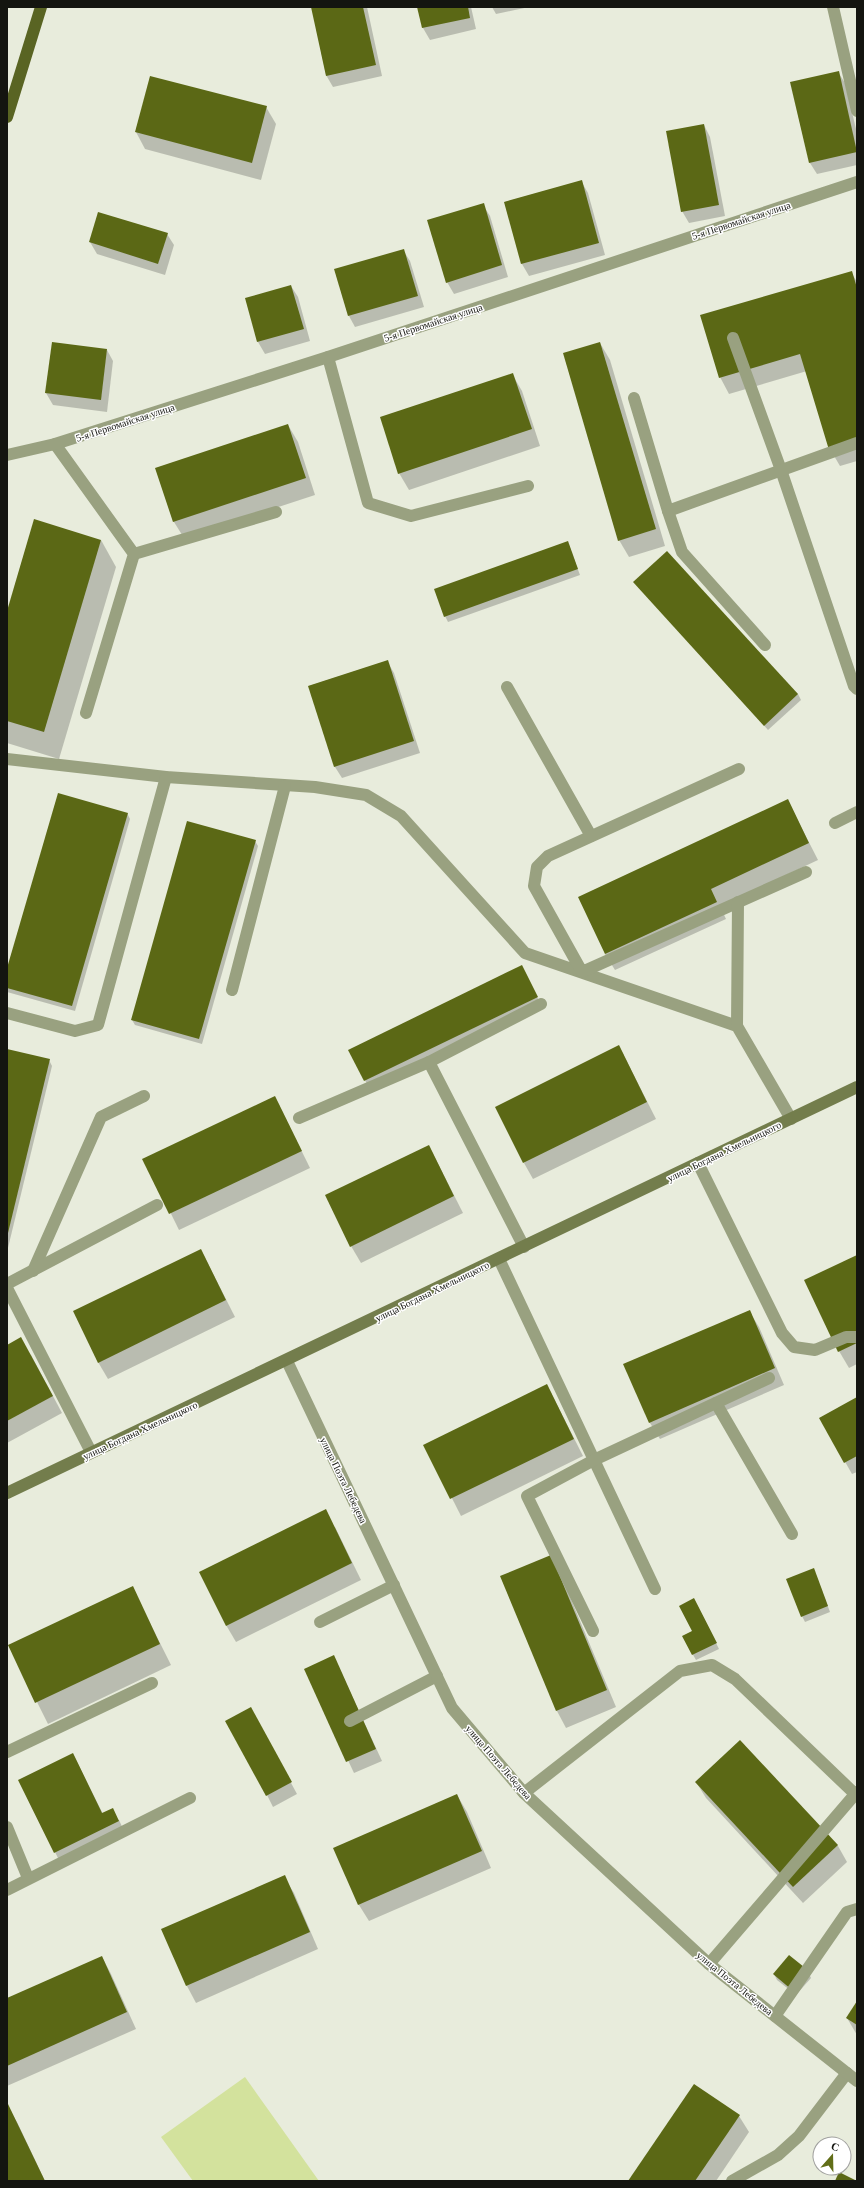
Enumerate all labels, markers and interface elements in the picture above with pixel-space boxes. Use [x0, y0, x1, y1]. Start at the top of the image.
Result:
street label: 5-я Первомайская улица [690, 199, 792, 242]
street label: 5-я Первомайская улица [382, 301, 484, 344]
street label: 5-я Первомайская улица [74, 401, 176, 444]
street label: улица Богдана Хмельницкого [666, 1119, 783, 1184]
street label: улица Богдана Хмельницкого [374, 1259, 491, 1324]
street label: улица Богдана Хмельницкого [81, 1399, 199, 1462]
street label: улица Поэта Лебедева [318, 1435, 369, 1525]
street label: улица Поэта Лебедева [464, 1723, 534, 1802]
street label: улица Поэта Лебедева [695, 1949, 775, 2018]
north arrow [812, 2136, 852, 2176]
text: С [830, 2140, 841, 2154]

